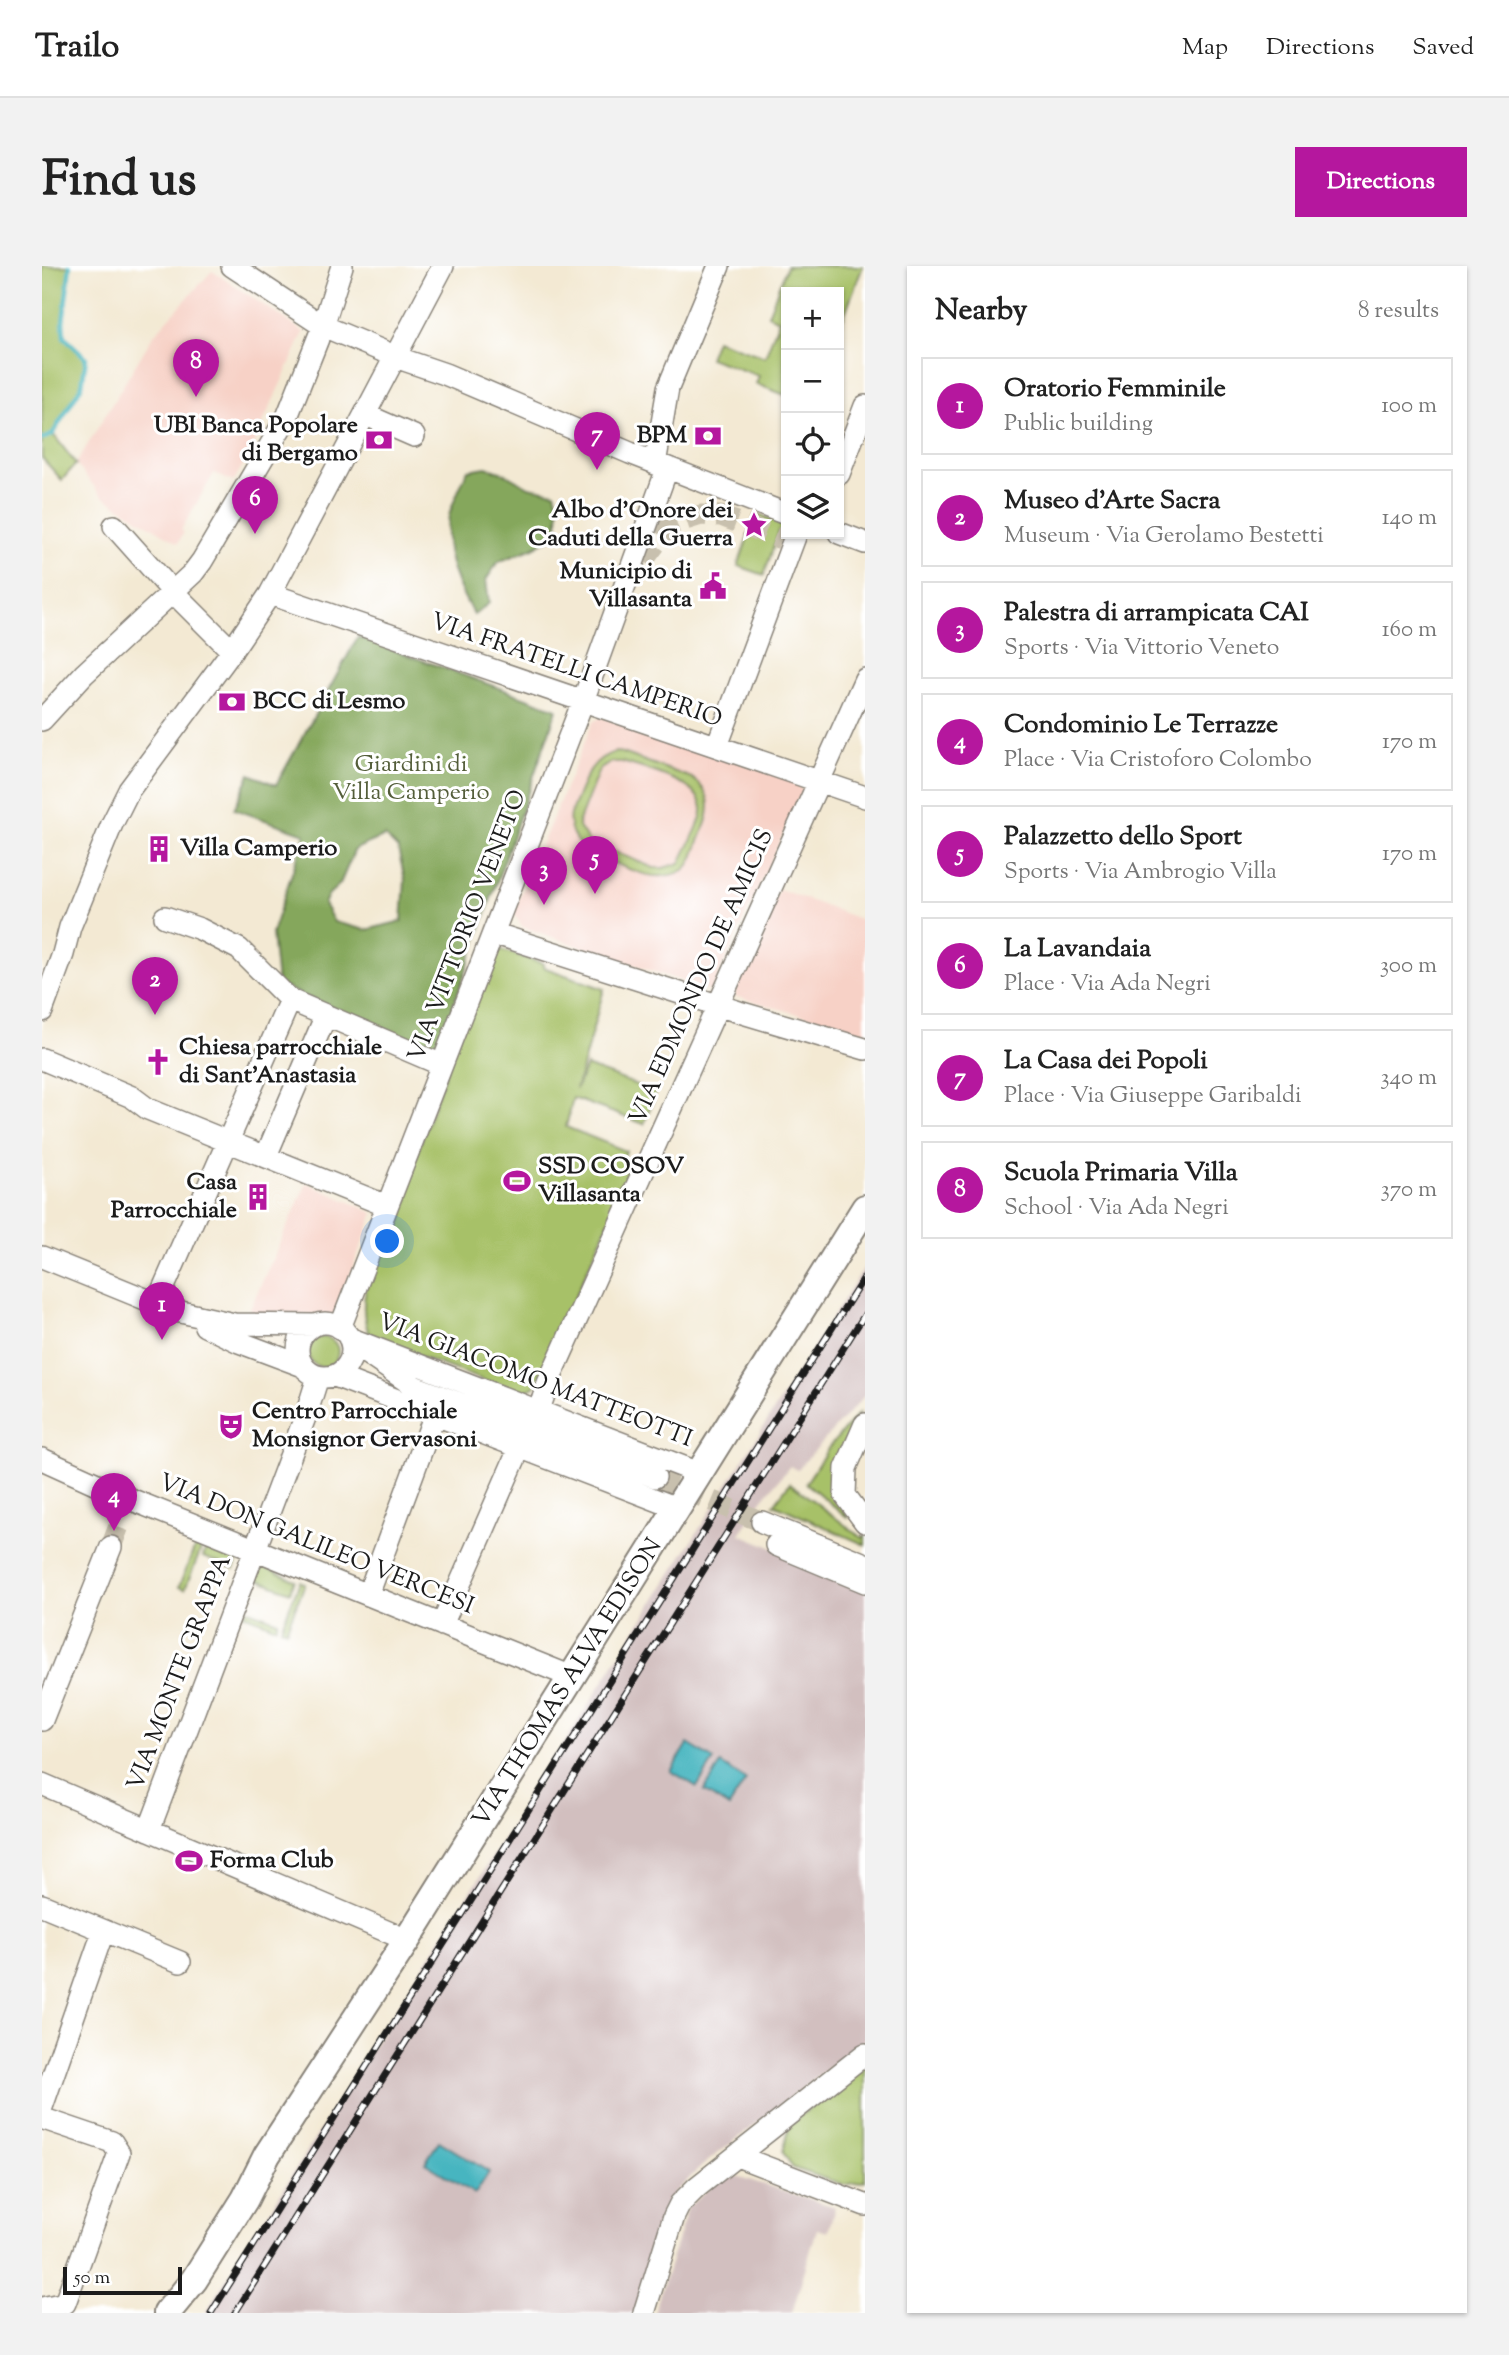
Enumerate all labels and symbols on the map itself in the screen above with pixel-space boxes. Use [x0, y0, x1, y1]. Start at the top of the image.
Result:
pin: 8 [173, 339, 219, 397]
place label: UBI Banca Popolare di Bergamo [154, 409, 358, 471]
pin: 7 [574, 412, 620, 470]
place label: BPM [637, 419, 688, 453]
bank icon: BPM [693, 421, 723, 451]
bank icon: UBI Banca Popolare di Bergamo [364, 425, 394, 455]
pin: 6 [232, 476, 278, 534]
place label: Albo d'Onore dei Caduti della Guerra [528, 494, 734, 556]
place icon: Albo d'Onore dei Caduti della Guerra [739, 510, 769, 540]
place label: Municipio di Villasanta [559, 555, 693, 617]
public building icon: Municipio di Villasanta [698, 571, 728, 601]
street label: VIA FRATELLI CAMPERIO [426, 605, 726, 737]
place label: BCC di Lesmo [253, 685, 405, 719]
bank icon: BCC di Lesmo [217, 687, 247, 717]
park label: Giardini di Villa Camperio [332, 748, 490, 810]
street label: VIA VITTORIO VENETO [400, 785, 536, 1067]
street label: VIA EDMONDO DE AMICIS [621, 824, 783, 1130]
place label: Villa Camperio [180, 832, 337, 866]
building icon: Villa Camperio [144, 834, 174, 864]
pin: 5 [572, 836, 618, 894]
pin: 3 [521, 847, 567, 905]
pin: 2 [132, 957, 178, 1015]
place label: Chiesa parrocchiale di Sant'Anastasia [179, 1031, 382, 1093]
church icon: Chiesa parrocchiale di Sant'Anastasia [143, 1047, 173, 1077]
place label: SSD COSOV Villasanta [538, 1150, 685, 1212]
place label: Casa Parrocchiale [111, 1166, 238, 1228]
sports icon: SSD COSOV Villasanta [502, 1166, 532, 1196]
building icon: Casa Parrocchiale [243, 1182, 273, 1212]
your location [370, 1224, 404, 1258]
pin: 1 [139, 1282, 185, 1340]
street label: VIA GIACOMO MATTEOTTI [373, 1305, 697, 1457]
place label: Centro Parrocchiale Monsignor Gervasoni [252, 1395, 477, 1457]
theatre icon: Centro Parrocchiale Monsignor Gervasoni [216, 1411, 246, 1441]
street label: VIA DON GALILEO VERCESI [153, 1466, 479, 1624]
pin: 4 [91, 1473, 137, 1531]
street label: VIA THOMAS ALVA EDISON [465, 1532, 671, 1834]
street label: VIA MONTE GRAPPA [119, 1550, 241, 1796]
place label: Forma Club [210, 1844, 334, 1878]
sports icon: Forma Club [174, 1846, 204, 1876]
scale bar [63, 2264, 182, 2296]

